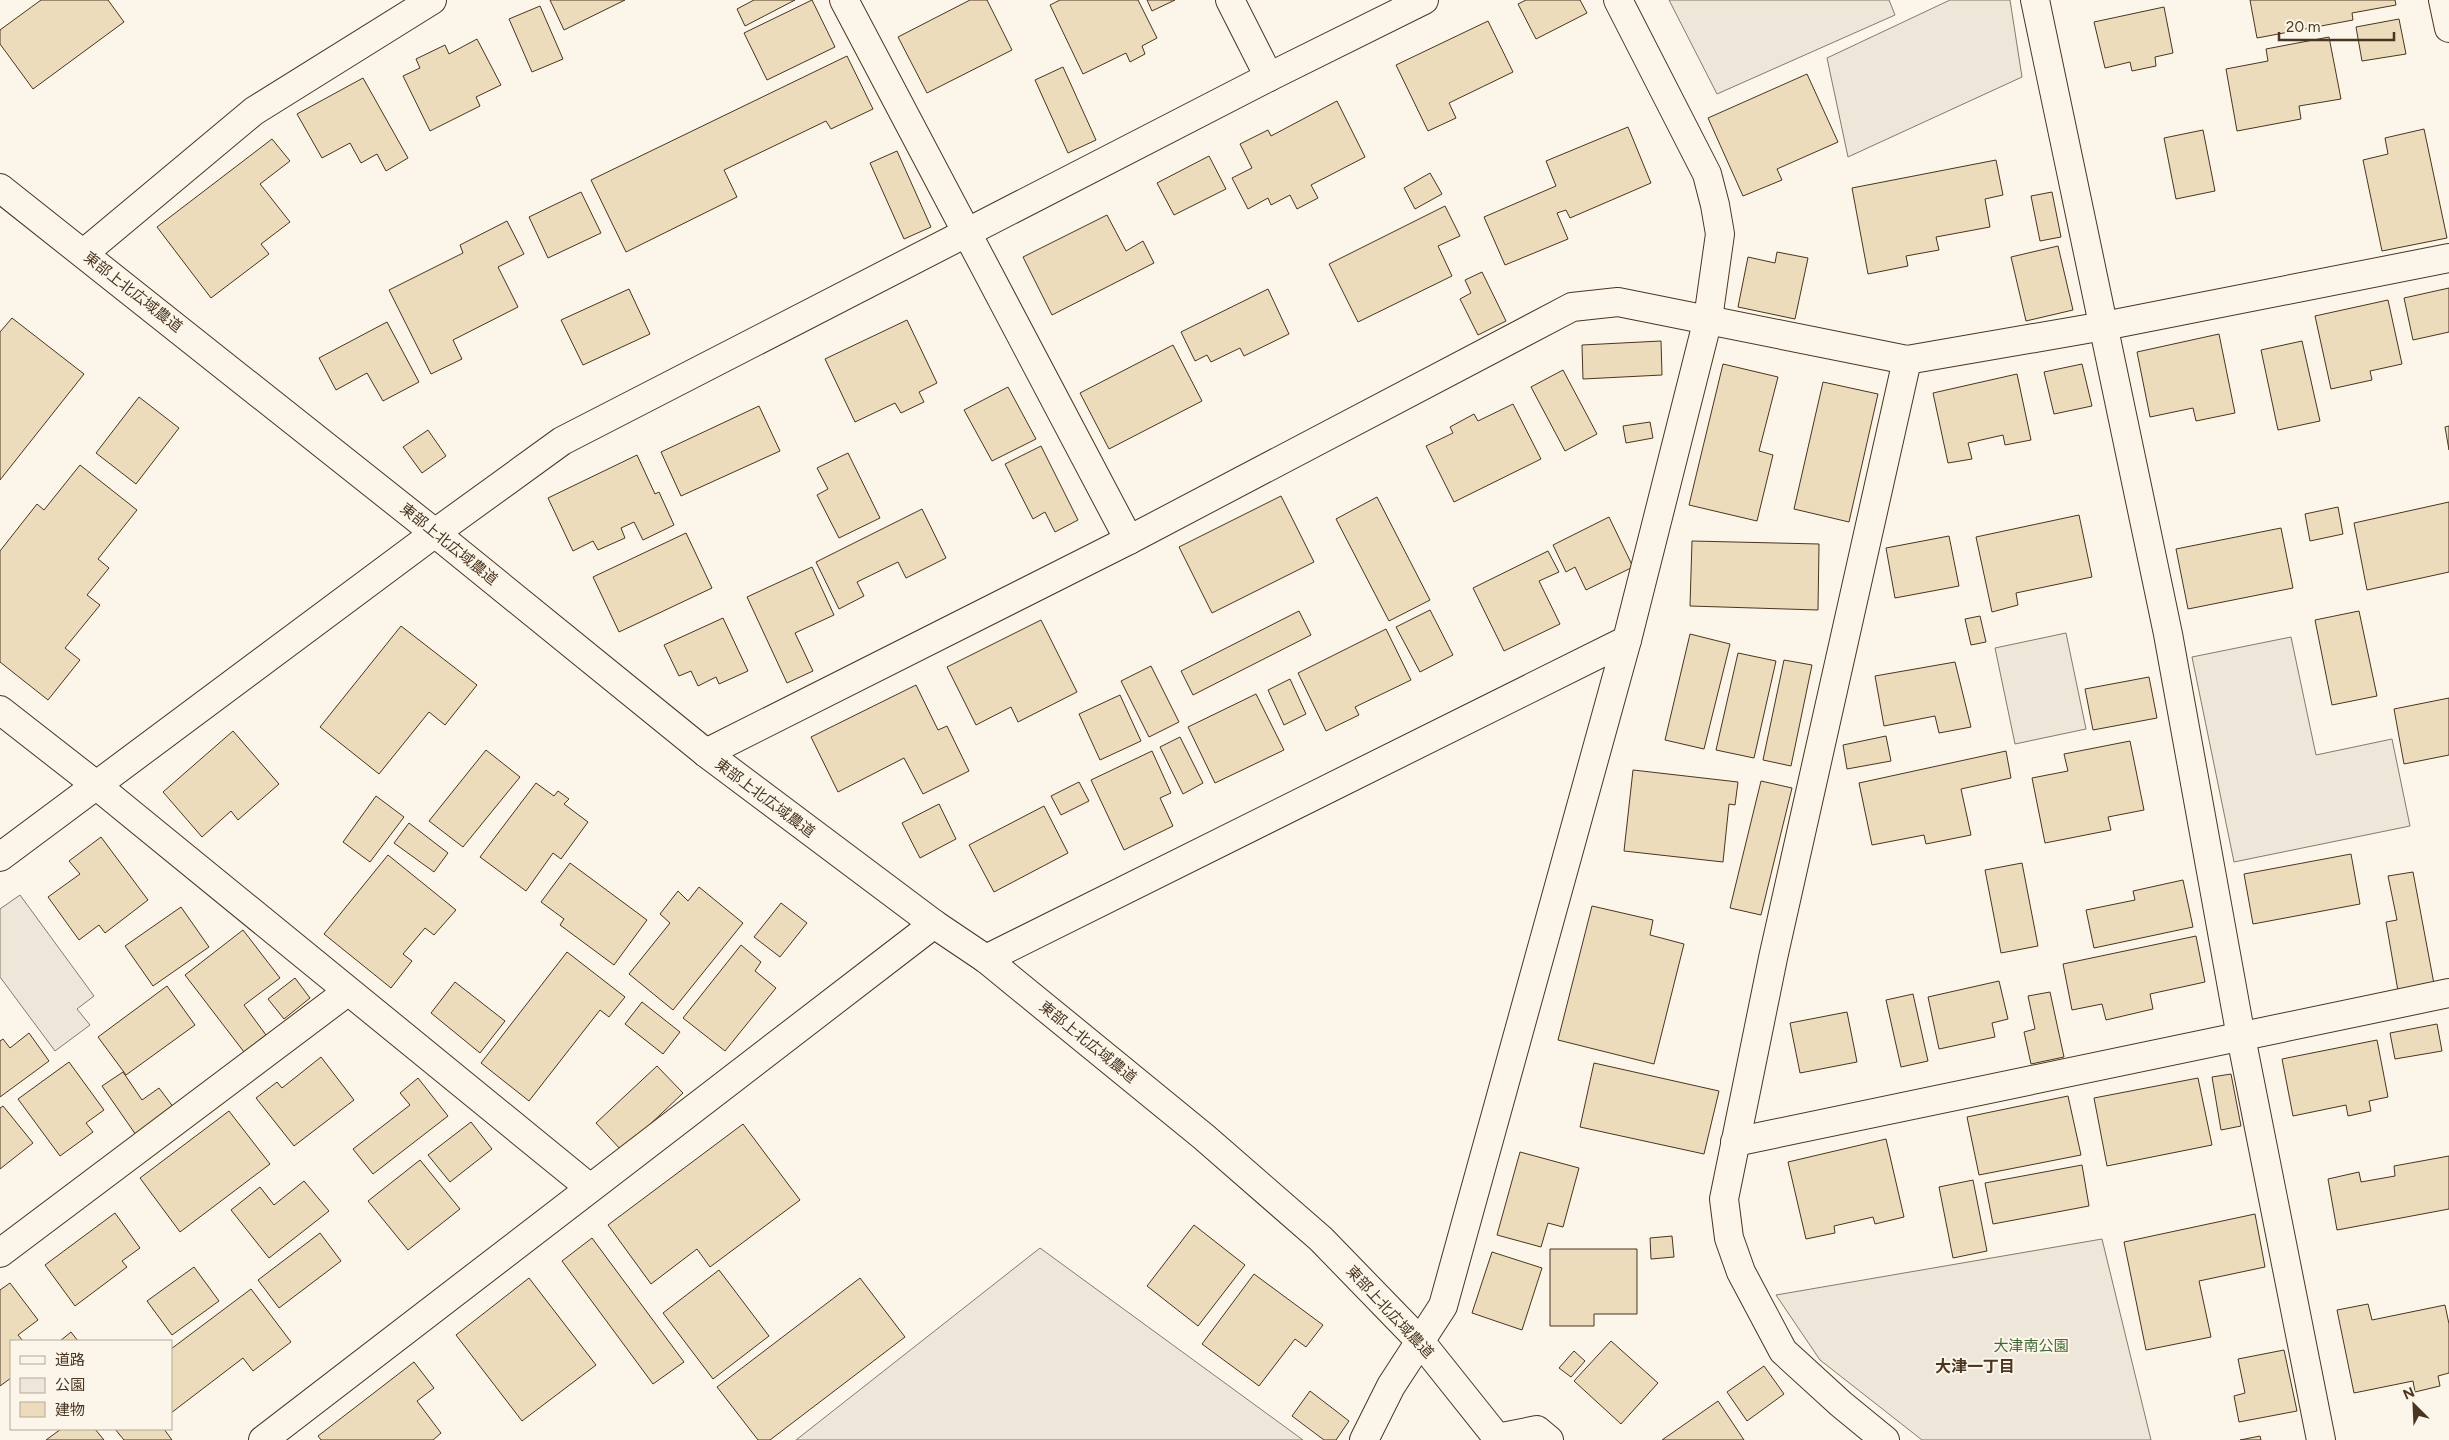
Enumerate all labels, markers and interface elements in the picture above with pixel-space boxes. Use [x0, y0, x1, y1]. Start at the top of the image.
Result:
scale bar [2279, 10, 2394, 42]
text: 20 m [2286, 18, 2320, 36]
street label: 東部上北広域農道 [80, 248, 186, 336]
street label: 東部上北広域農道 [397, 499, 501, 589]
street label: 東部上北広域農道 [712, 755, 818, 841]
street label: 東部上北広域農道 [1036, 997, 1140, 1087]
street label: 東部上北広域農道 [1342, 1262, 1438, 1362]
park label: 大津南公園 [1993, 1337, 2069, 1355]
legend [10, 1340, 172, 1430]
text: 道路 [55, 1351, 85, 1369]
district label: 大津一丁目 [1935, 1357, 2015, 1376]
text: 公園 [55, 1376, 85, 1394]
north arrow [2389, 1380, 2439, 1430]
text: N [2401, 1384, 2417, 1404]
text: 建物 [55, 1401, 85, 1419]

